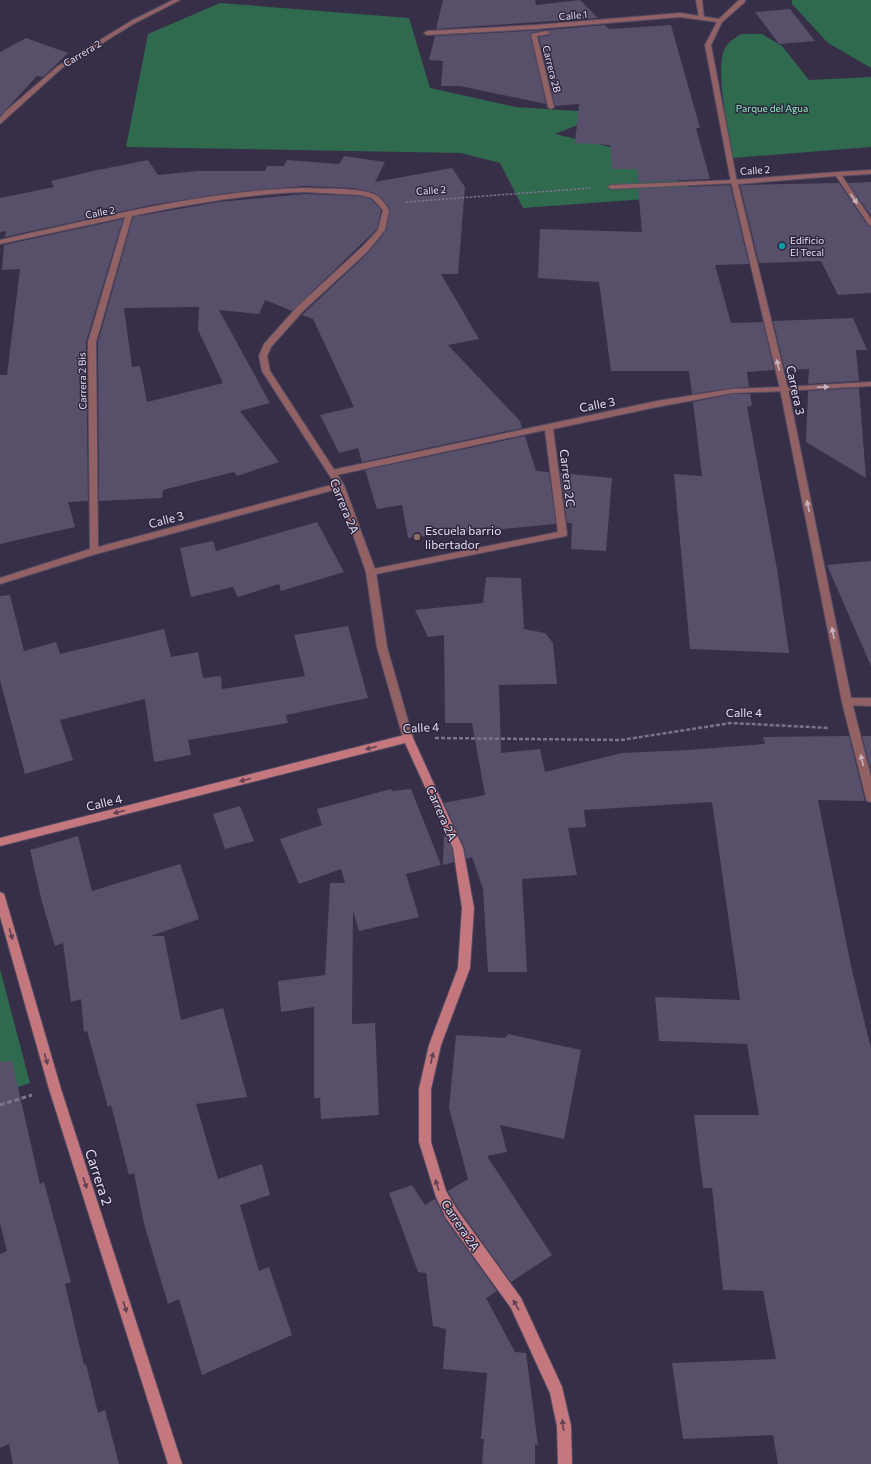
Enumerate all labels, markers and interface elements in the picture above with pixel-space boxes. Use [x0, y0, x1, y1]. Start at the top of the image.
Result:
street label: Calle 1 [558, 8, 588, 22]
street label: Carrera 2 [61, 37, 103, 69]
street label: Carrera 2B [540, 44, 564, 94]
park label: Parque del Agua [736, 102, 808, 114]
street label: Calle 2 [740, 163, 771, 177]
street label: Calle 2 [416, 183, 447, 197]
one-way arrow [850, 194, 858, 204]
street label: Calle 2 [84, 203, 116, 221]
place label: Edificio El Tecal [790, 234, 824, 258]
marker: Edificio El Tecal [777, 241, 787, 251]
street label: Carrera 2 Bis [75, 352, 88, 410]
one-way arrow [775, 359, 781, 371]
street label: Carrera 3 [784, 364, 808, 416]
one-way arrow [817, 383, 829, 390]
street label: Calle 3 [578, 394, 616, 414]
street label: Carrera 2C [557, 448, 579, 508]
street label: Carrera 2A [328, 476, 362, 536]
one-way arrow [804, 500, 810, 512]
street label: Calle 3 [147, 508, 185, 530]
place label: Escuela barrio libertador [425, 523, 501, 551]
marker: Escuela barrio libertador [412, 532, 422, 542]
one-way arrow [830, 627, 836, 639]
street label: Calle 4 [726, 705, 762, 719]
street label: Calle 4 [402, 719, 440, 735]
one-way arrow [364, 745, 376, 751]
one-way arrow [859, 754, 865, 766]
one-way arrow [238, 777, 250, 783]
street label: Carrera 2A [424, 783, 460, 843]
street label: Calle 4 [85, 791, 123, 813]
one-way arrow [112, 809, 124, 815]
one-way arrow [8, 928, 14, 940]
one-way arrow [430, 1051, 436, 1064]
one-way arrow [43, 1053, 49, 1065]
street label: Carrera 2 [82, 1147, 116, 1208]
one-way arrow [82, 1178, 88, 1190]
one-way arrow [434, 1179, 440, 1191]
street label: Carrera 2A [439, 1197, 483, 1253]
one-way arrow [513, 1299, 520, 1311]
one-way arrow [122, 1301, 128, 1313]
one-way arrow [560, 1419, 566, 1431]

